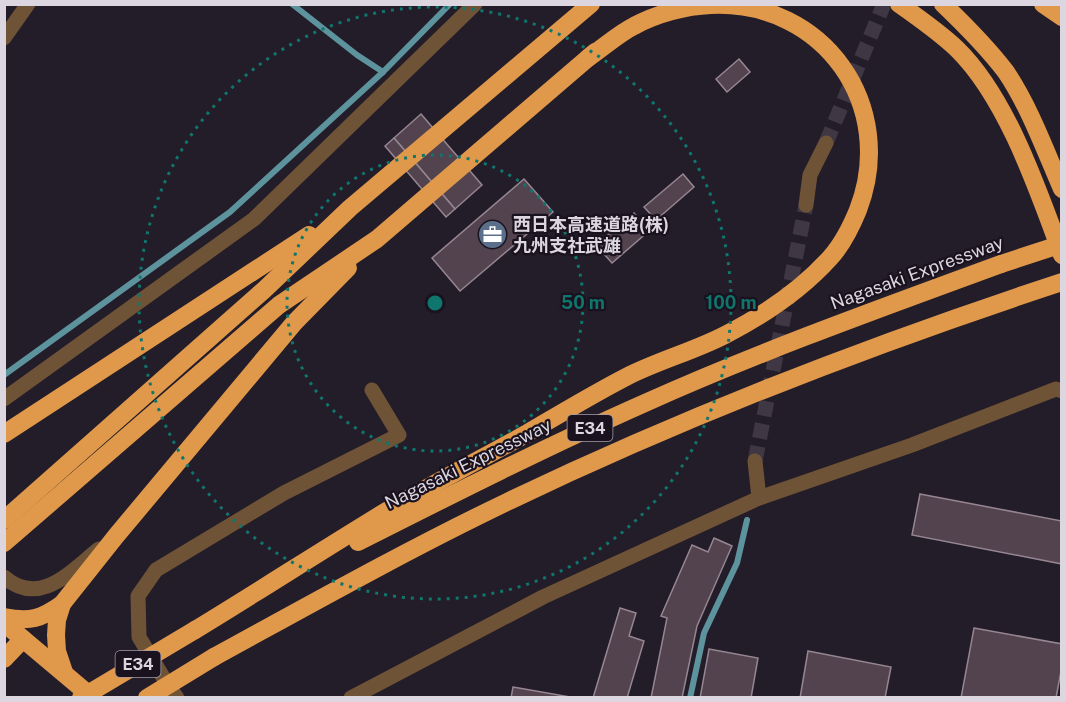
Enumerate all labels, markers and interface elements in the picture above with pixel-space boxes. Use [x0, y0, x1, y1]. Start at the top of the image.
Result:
place label: 西日本高速道路(株) 九州支社武雄 [513, 214, 669, 256]
office icon: 西日本高速道路(株) 九州支社武雄 [476, 219, 508, 251]
street label: Nagasaki Expressway [828, 231, 1006, 314]
text: 50 m [561, 292, 605, 313]
text: 100 m [705, 292, 757, 313]
centre of rings [425, 293, 445, 313]
street label: Nagasaki Expressway [381, 414, 555, 513]
road number: E34 [568, 415, 612, 441]
road number: E34 [116, 651, 160, 677]

